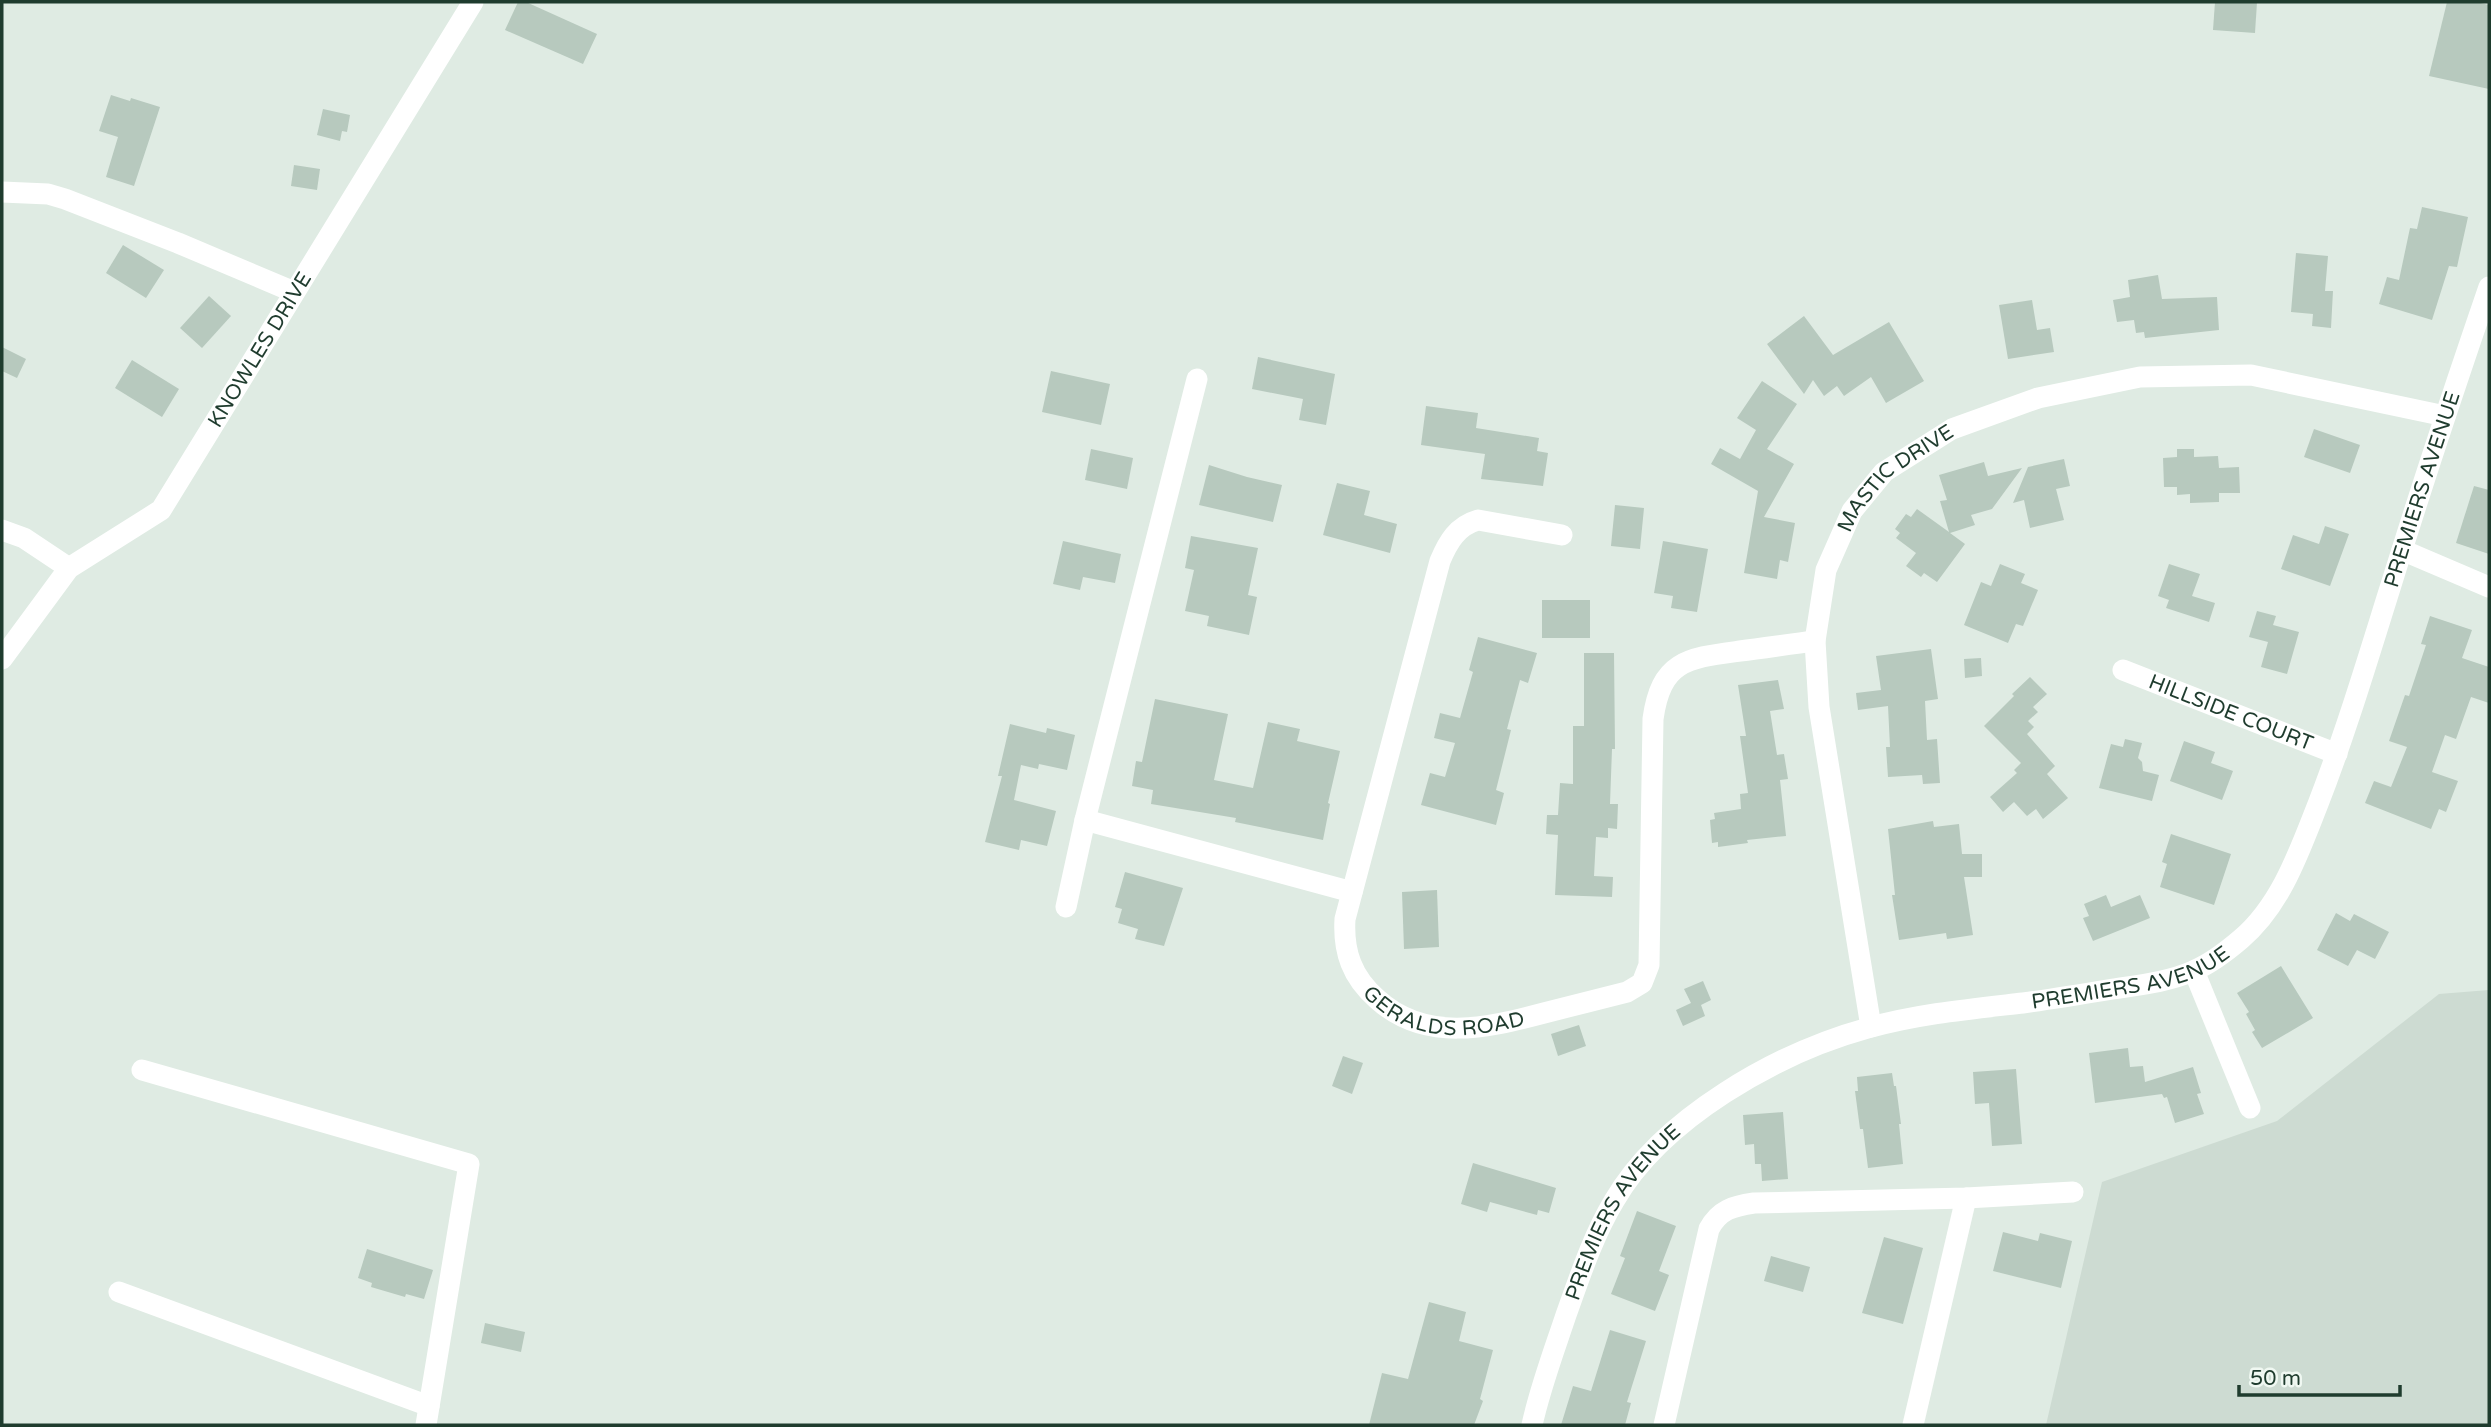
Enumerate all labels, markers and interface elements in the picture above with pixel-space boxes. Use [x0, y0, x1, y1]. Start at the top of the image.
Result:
street label: KNOWLES DRIVE [202, 267, 317, 432]
street label: PREMIERS AVENUE [2379, 388, 2465, 590]
street label: MASTIC DRIVE [1832, 419, 1958, 536]
street label: HILLSIDE COURT [2145, 669, 2317, 756]
street label: PREMIERS AVENUE [2030, 940, 2234, 1014]
street label: GERALDS ROAD [1358, 980, 1527, 1041]
street label: PREMIERS AVENUE [1560, 1118, 1686, 1304]
scale bar [2239, 1354, 2400, 1398]
text: 50 m [2250, 1366, 2301, 1391]

